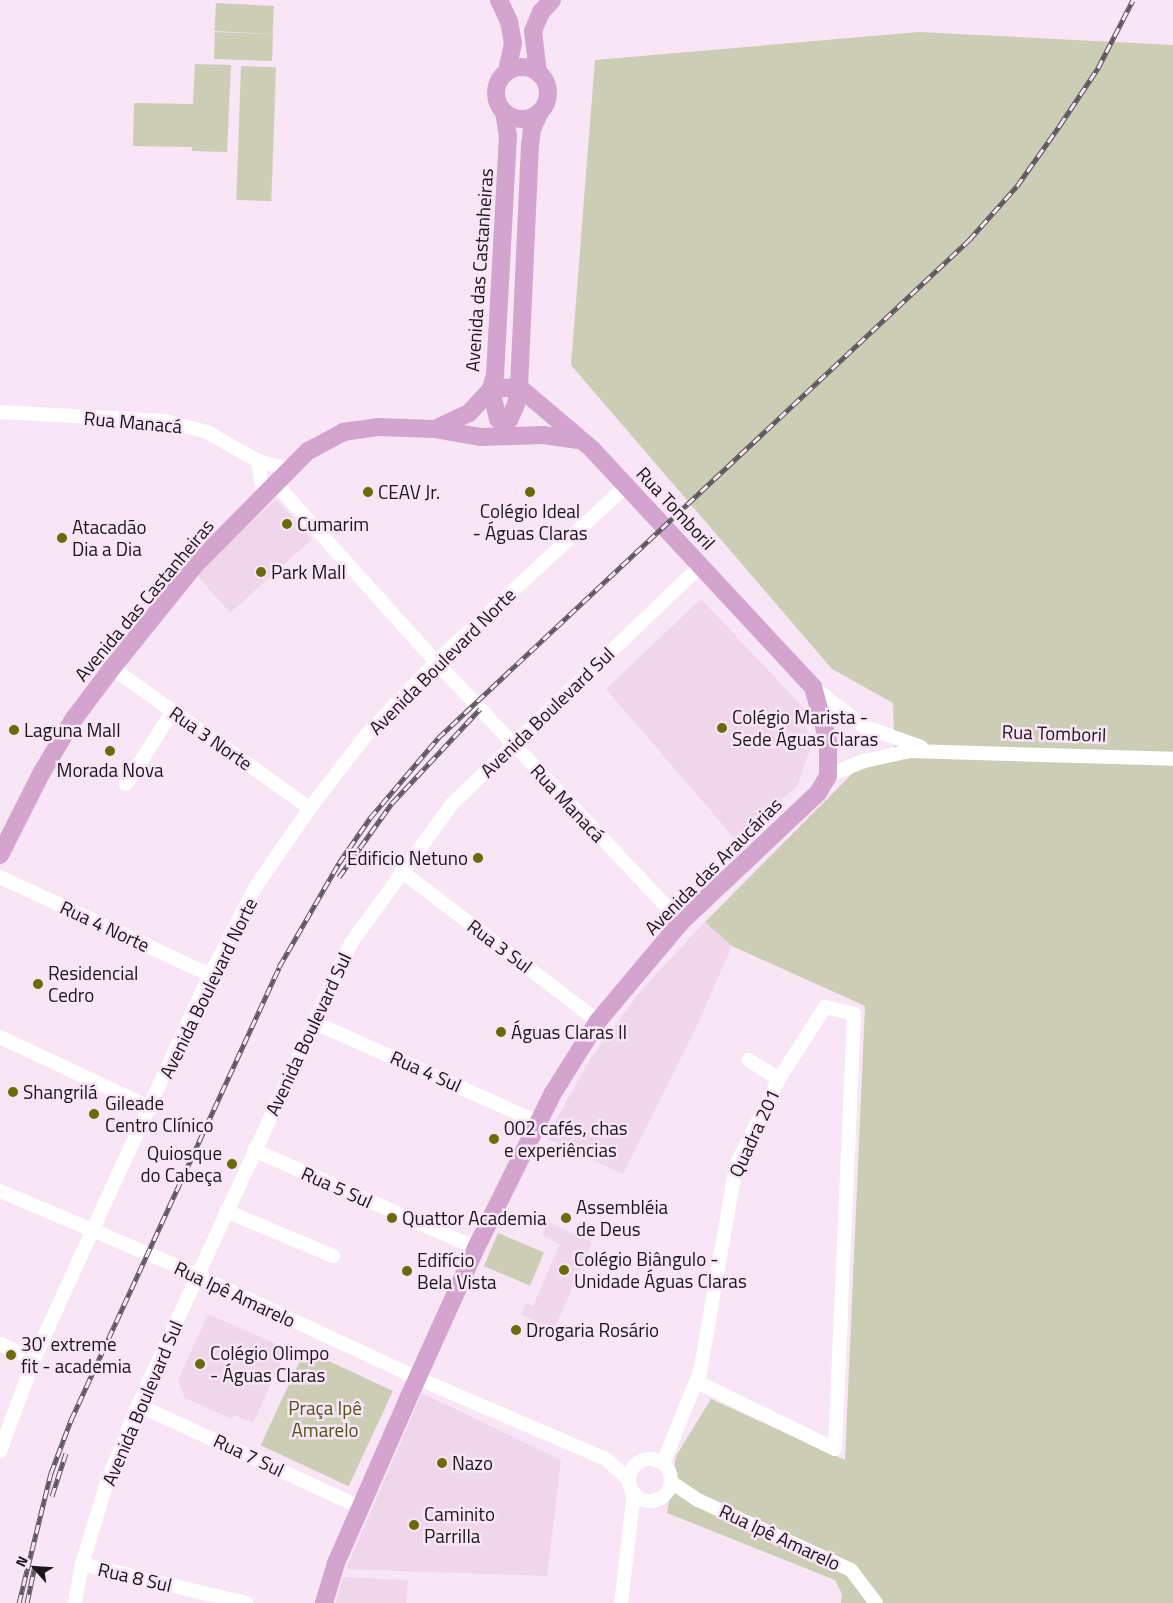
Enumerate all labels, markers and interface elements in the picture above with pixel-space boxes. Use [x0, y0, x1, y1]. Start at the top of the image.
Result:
street label: Avenida das Castanheiras [461, 167, 497, 373]
street label: Rua Manacá [83, 406, 183, 438]
street label: Rua Tomboril [632, 462, 720, 554]
place label: CEAV Jr. [378, 481, 440, 503]
marker: CEAV Jr. [362, 486, 374, 498]
marker: Colégio Ideal - Águas Claras [524, 486, 536, 498]
place label: Colégio Ideal - Águas Claras [472, 500, 588, 544]
place label: Cumarim [297, 513, 369, 535]
street label: Avenida das Castanheiras [70, 514, 218, 686]
place label: Atacadão Dia a Dia [72, 516, 147, 560]
marker: Cumarim [281, 518, 293, 530]
marker: Atacadão Dia a Dia [56, 532, 68, 544]
place label: Park Mall [271, 561, 346, 583]
marker: Park Mall [255, 566, 267, 578]
street label: Avenida Boulevard Norte [364, 583, 520, 739]
street label: Avenida Boulevard Sul [475, 642, 619, 782]
street label: Rua 3 Norte [165, 701, 257, 775]
place label: Colégio Marista - Sede Águas Claras [732, 706, 878, 750]
place label: Laguna Mall [24, 719, 121, 741]
street label: Rua Tomboril [1001, 720, 1107, 746]
marker: Colégio Marista - Sede Águas Claras [716, 722, 728, 734]
marker: Laguna Mall [8, 724, 20, 736]
marker: Morada Nova [104, 745, 116, 757]
place label: Morada Nova [57, 759, 163, 781]
street label: Rua Manacá [526, 759, 610, 847]
street label: Avenida das Araucárias [640, 793, 786, 939]
place label: Edificio Netuno [347, 847, 468, 869]
marker: Edificio Netuno [472, 852, 484, 864]
street label: Avenida Boulevard Norte [154, 894, 262, 1082]
street label: Rua 4 Norte [57, 895, 153, 957]
street label: Rua 3 Sul [463, 914, 537, 978]
street label: Avenida Boulevard Sul [260, 949, 356, 1119]
place label: Residencial Cedro [48, 962, 138, 1006]
marker: Residencial Cedro [32, 978, 44, 990]
place label: Águas Claras II [511, 1021, 627, 1043]
marker: Águas Claras II [495, 1026, 507, 1038]
street label: Rua 4 Sul [387, 1045, 465, 1097]
place label: Shangrilá [23, 1081, 98, 1103]
street label: Quadra 201 [724, 1085, 784, 1181]
marker: Shangrilá [7, 1086, 19, 1098]
place label: Gileade Centro Clínico [105, 1092, 214, 1136]
marker: Gileade Centro Clínico [87, 1107, 101, 1121]
place label: 002 cafés, chas e experiências [504, 1117, 628, 1161]
marker: 002 cafés, chas e experiências [488, 1133, 500, 1145]
place label: Quiosque do Cabeça [140, 1142, 222, 1186]
marker: Quiosque do Cabeça [226, 1158, 238, 1170]
street label: Rua 5 Sul [298, 1161, 376, 1213]
place label: Assembléia de Deus [576, 1196, 668, 1240]
place label: Quattor Academia [402, 1207, 546, 1229]
marker: Quattor Academia [386, 1212, 398, 1224]
marker: Assembléia de Deus [560, 1212, 572, 1224]
place label: Colégio Biângulo - Unidade Águas Claras [574, 1248, 747, 1292]
place label: Edifício Bela Vista [417, 1249, 497, 1293]
street label: Rua Ipê Amarelo [171, 1256, 299, 1332]
marker: Colégio Biângulo - Unidade Águas Claras [558, 1264, 570, 1276]
marker: Edifício Bela Vista [401, 1265, 413, 1277]
street label: Avenida Boulevard Sul [97, 1317, 187, 1489]
place label: Drogaria Rosário [526, 1319, 659, 1341]
marker: Drogaria Rosário [510, 1324, 522, 1336]
place label: 30' extreme fit - academia [21, 1333, 131, 1377]
place label: Colégio Olimpo - Águas Claras [210, 1342, 329, 1386]
marker: 30' extreme fit - academia [5, 1349, 17, 1361]
marker: Colégio Olimpo - Águas Claras [194, 1358, 206, 1370]
park label: Praça Ipê Amarelo [288, 1397, 362, 1441]
street label: Rua 7 Sul [210, 1429, 288, 1481]
place label: Nazo [452, 1452, 493, 1474]
marker: Nazo [436, 1457, 448, 1469]
street label: Rua Ipê Amarelo [716, 1499, 844, 1575]
place label: Caminito Parrilla [424, 1503, 495, 1547]
marker: Caminito Parrilla [408, 1519, 420, 1531]
north arrow [10, 1543, 60, 1593]
text: N [10, 1552, 33, 1570]
street label: Rua 8 Sul [96, 1557, 174, 1597]

